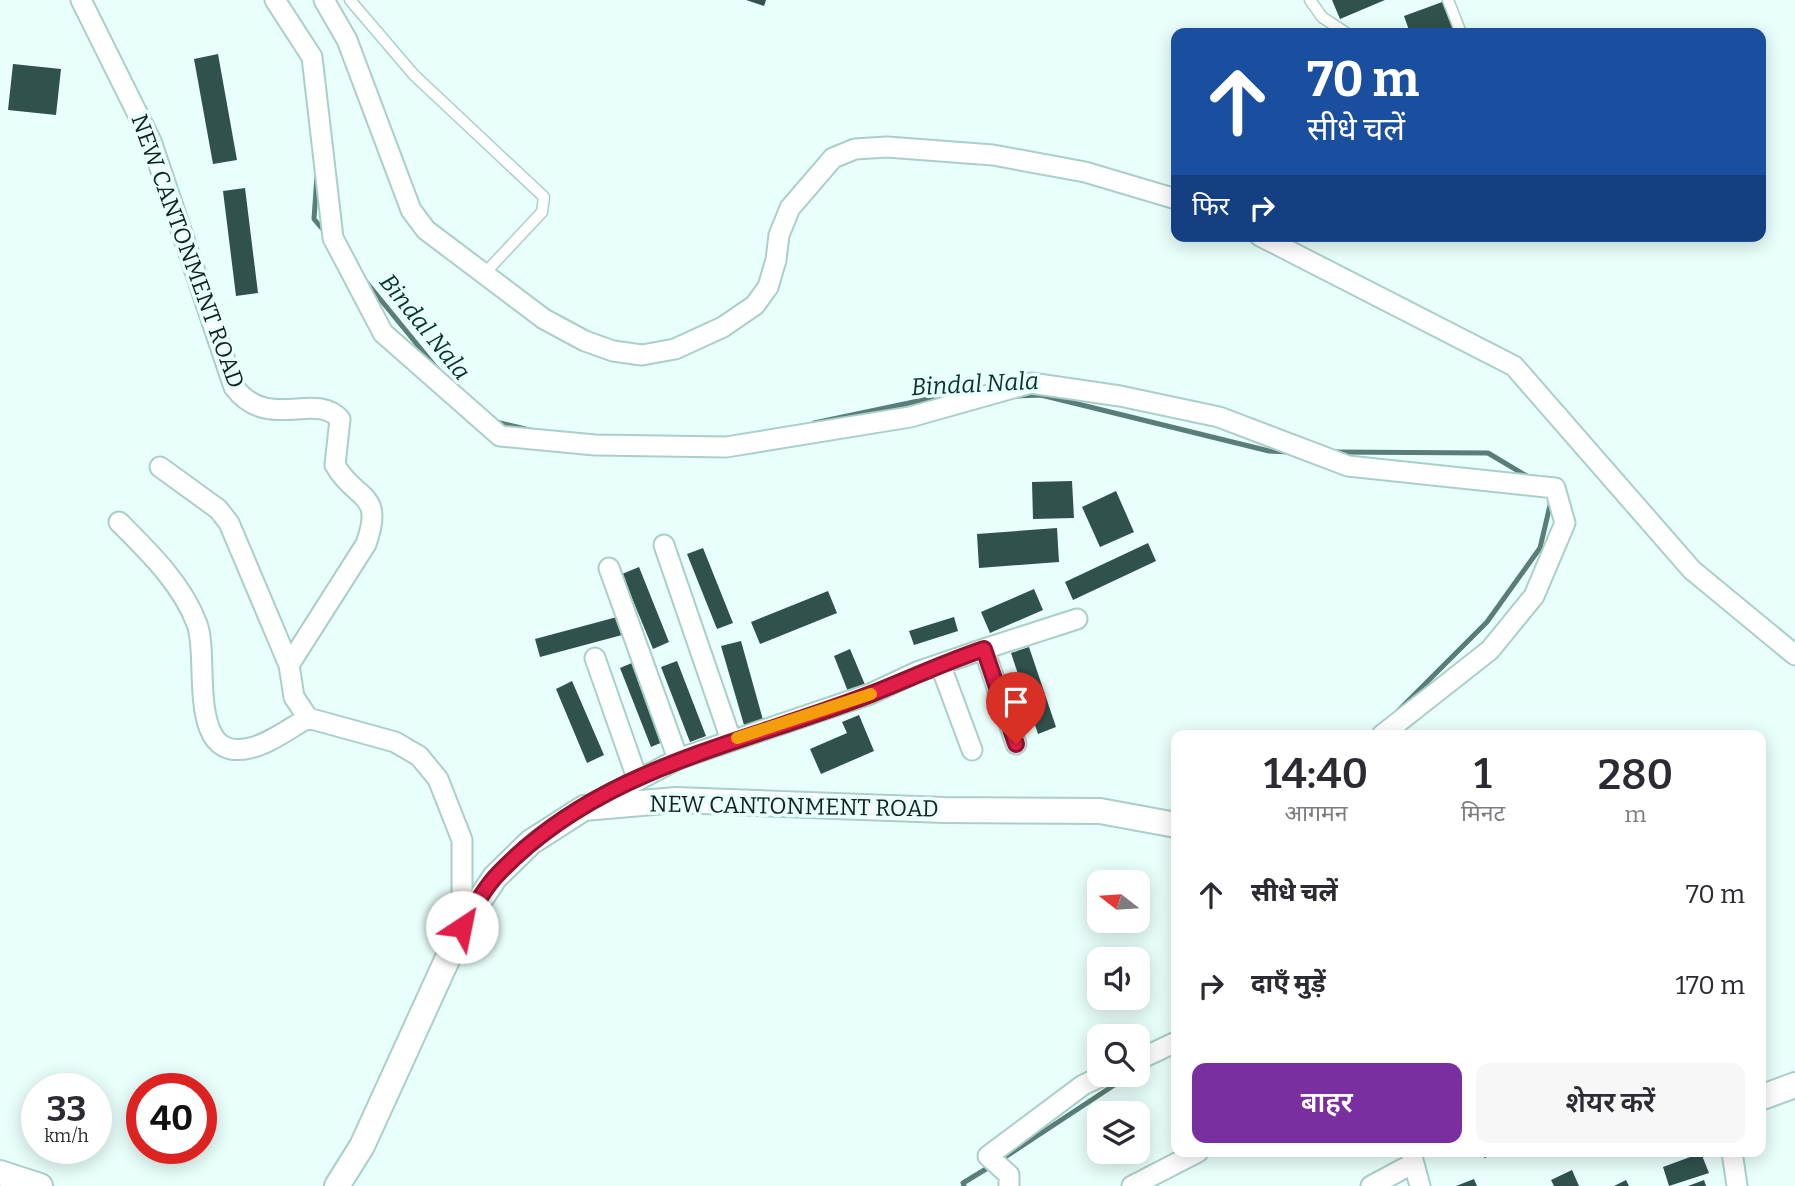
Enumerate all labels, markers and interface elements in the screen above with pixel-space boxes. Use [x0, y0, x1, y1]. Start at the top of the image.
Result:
text: 70 m [1307, 50, 1419, 109]
icon: ahead [1192, 56, 1283, 147]
street label: NEW CANTONMENT ROAD [125, 110, 251, 392]
text: सीधे चलें [1307, 110, 1405, 148]
icon: right [1243, 189, 1281, 227]
text: फिर [1192, 191, 1229, 222]
water label: Bindal Nala [374, 269, 476, 385]
water label: Bindal Nala [910, 367, 1040, 401]
pin [986, 672, 1046, 744]
icon: arrive [997, 683, 1035, 721]
text: 14:40 [1264, 749, 1368, 799]
text: 1 [1474, 749, 1492, 799]
text: 280 [1598, 750, 1673, 800]
street label: NEW CANTONMENT ROAD [649, 789, 939, 823]
text: आगमन [1284, 799, 1347, 827]
text: मिनट [1461, 799, 1505, 827]
text: m [1625, 800, 1646, 828]
north arrow [1087, 870, 1150, 933]
map controls [1087, 870, 1150, 1164]
icon: ahead [1192, 876, 1230, 914]
text: सीधे चलें [1251, 877, 1338, 908]
text: 70 m [1686, 879, 1745, 910]
position arrow [425, 890, 499, 964]
button: sound [1087, 947, 1150, 1010]
icon: right [1192, 967, 1230, 1005]
text: दाएँ मुड़ें [1251, 968, 1326, 999]
text: 170 m [1675, 970, 1745, 1001]
button: search [1087, 1024, 1150, 1087]
button: बाहर [1192, 1063, 1462, 1143]
button: शेयर करें [1476, 1063, 1745, 1143]
speed limit sign: 40 [126, 1073, 217, 1164]
text: 33 [47, 1088, 86, 1130]
button: layers [1087, 1101, 1150, 1164]
text: km/h [44, 1125, 89, 1147]

